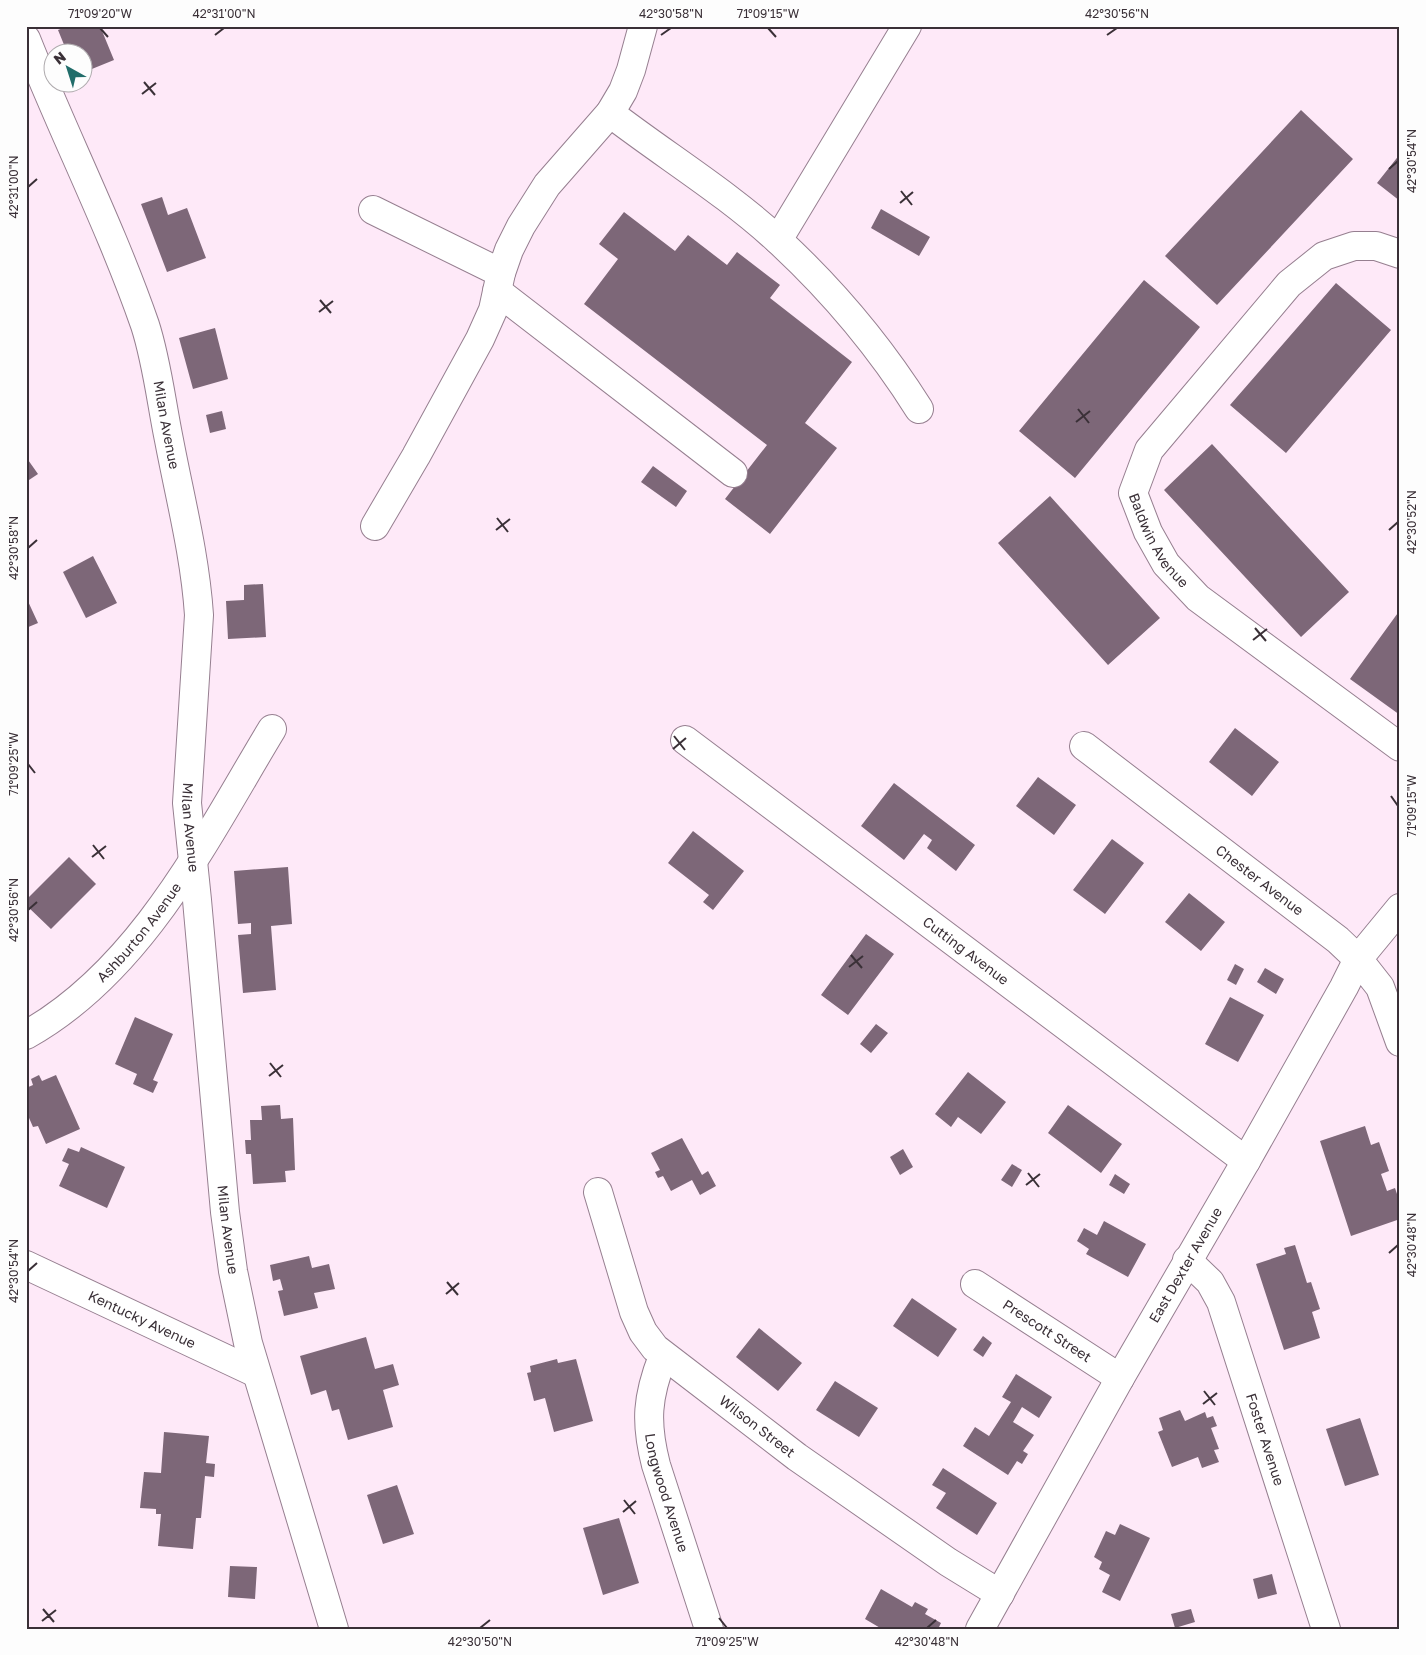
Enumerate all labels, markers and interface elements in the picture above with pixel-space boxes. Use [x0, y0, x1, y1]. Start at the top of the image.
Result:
text: 71°09'20"W [68, 6, 133, 21]
text: 42°31'00"N [192, 6, 256, 21]
text: 42°30'58"N [639, 6, 703, 21]
text: 71°09'15"W [737, 6, 800, 21]
text: 42°30'56"N [1085, 6, 1149, 21]
north arrow [42, 42, 92, 92]
text: N [50, 48, 69, 67]
text: 42°30'54"N [1404, 129, 1419, 193]
text: 42°31'00"N [6, 155, 21, 219]
street label: Milan Avenue [150, 379, 184, 471]
street label: Baldwin Avenue [1126, 490, 1193, 591]
text: 42°30'52"N [1404, 490, 1419, 554]
text: 42°30'58"N [6, 516, 21, 580]
text: 71°09'25"W [6, 732, 21, 796]
text: 71°09'15"W [1404, 774, 1419, 837]
street label: Milan Avenue [179, 782, 203, 873]
street label: Chester Avenue [1213, 841, 1307, 919]
text: 42°30'56"N [6, 878, 21, 942]
street label: Ashburton Avenue [93, 879, 184, 985]
street label: Cutting Avenue [920, 913, 1012, 988]
street label: Milan Avenue [215, 1184, 242, 1275]
street label: East Dexter Avenue [1145, 1204, 1225, 1326]
text: 42°30'48"N [1404, 1213, 1419, 1277]
text: 42°30'54"N [6, 1239, 21, 1303]
street label: Kentucky Avenue [86, 1286, 198, 1351]
street label: Prescott Street [1000, 1295, 1095, 1365]
street label: Foster Avenue [1243, 1391, 1288, 1488]
street label: Wilson Street [716, 1392, 799, 1461]
street label: Longwood Avenue [642, 1432, 693, 1554]
text: 42°30'50"N [448, 1634, 512, 1649]
text: 71°09'25"W [695, 1634, 759, 1649]
text: 42°30'48"N [895, 1634, 959, 1649]

